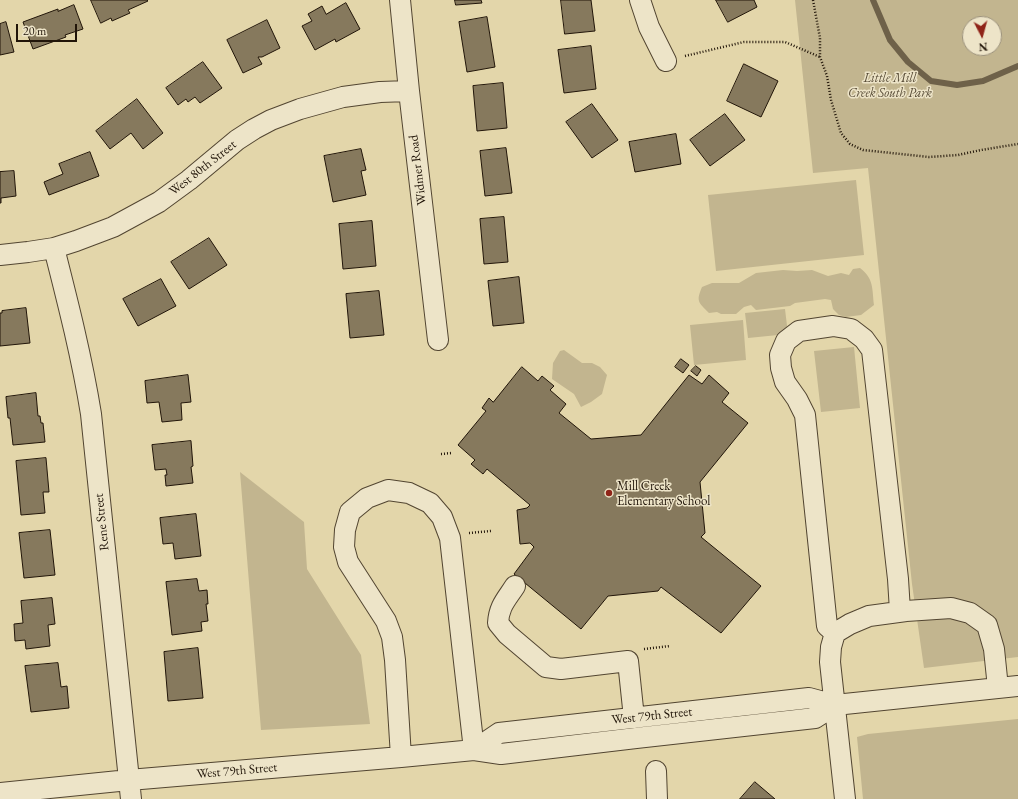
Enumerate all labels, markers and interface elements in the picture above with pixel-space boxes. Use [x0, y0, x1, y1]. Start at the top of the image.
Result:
scale bar [18, 16, 79, 42]
north arrow [962, 16, 1002, 56]
text: 20 m [23, 23, 46, 39]
text: N [978, 40, 988, 54]
park label: Little Mill Creek South Park [848, 70, 932, 101]
street label: Widmer Road [406, 134, 430, 206]
street label: West 80th Street [166, 137, 240, 199]
place label: Mill Creek Elementary School [617, 478, 710, 509]
marker: Mill Creek Elementary School [604, 488, 614, 498]
street label: Rene Street [91, 493, 113, 551]
street label: West 79th Street [611, 704, 693, 728]
street label: West 79th Street [196, 760, 278, 782]

